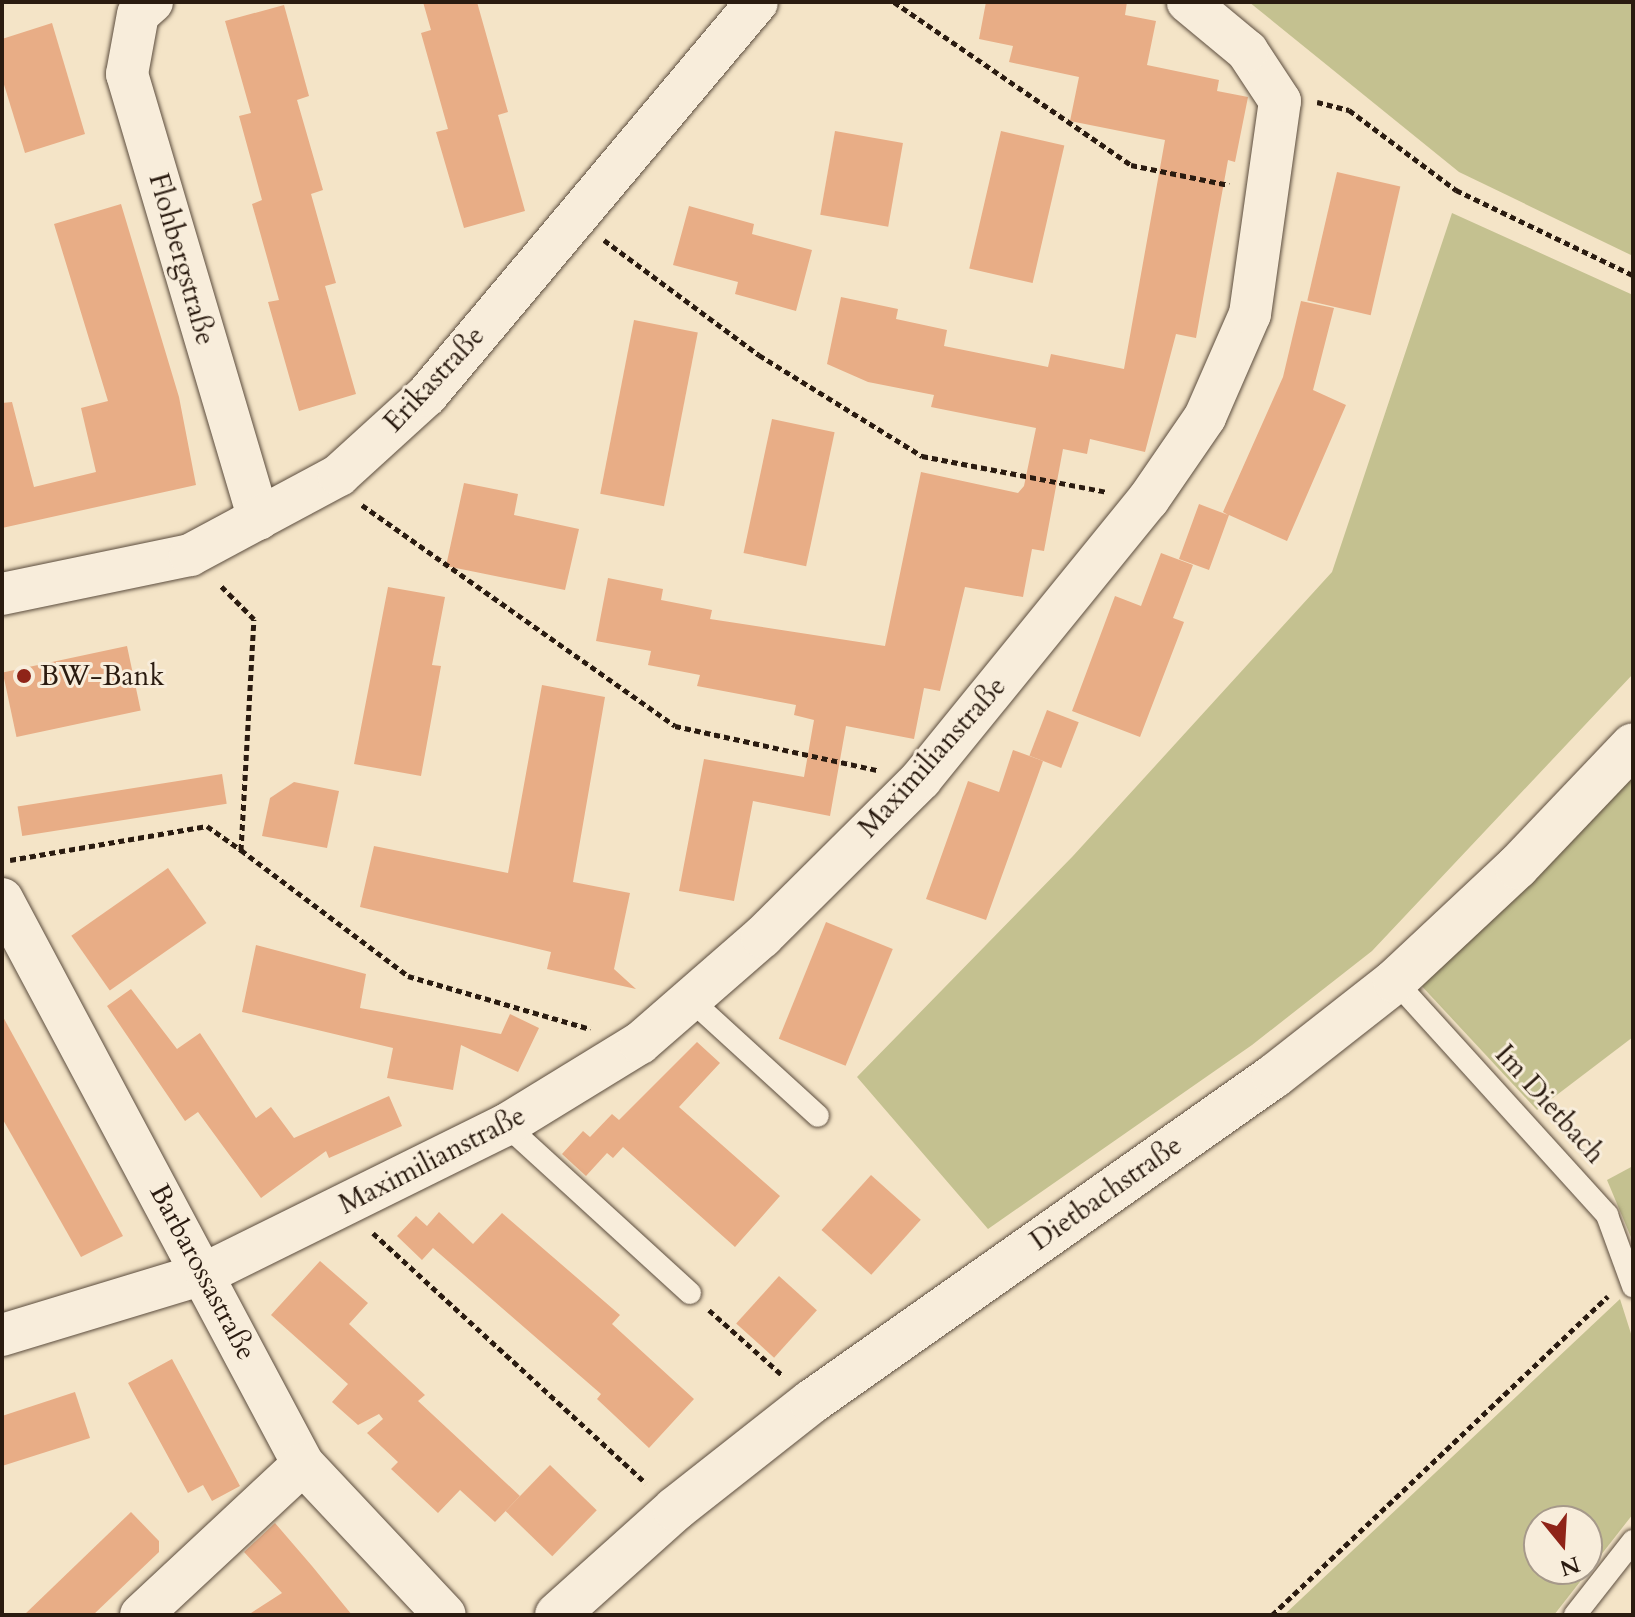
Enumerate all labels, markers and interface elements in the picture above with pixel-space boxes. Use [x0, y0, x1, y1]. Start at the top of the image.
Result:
street label: Flohbergstraße [141, 169, 223, 349]
street label: Erikastraße [377, 319, 491, 439]
place label: BW-Bank [40, 659, 164, 693]
marker: BW-Bank [15, 667, 33, 685]
street label: Maximilianstraße [851, 670, 1013, 844]
street label: Im Dietbach [1488, 1038, 1612, 1170]
street label: Maximilianstraße [333, 1099, 531, 1221]
street label: Dietbachstraße [1024, 1128, 1188, 1258]
street label: Barbarossastraße [142, 1178, 264, 1366]
north arrow [1523, 1505, 1603, 1585]
text: N [1556, 1549, 1584, 1583]

